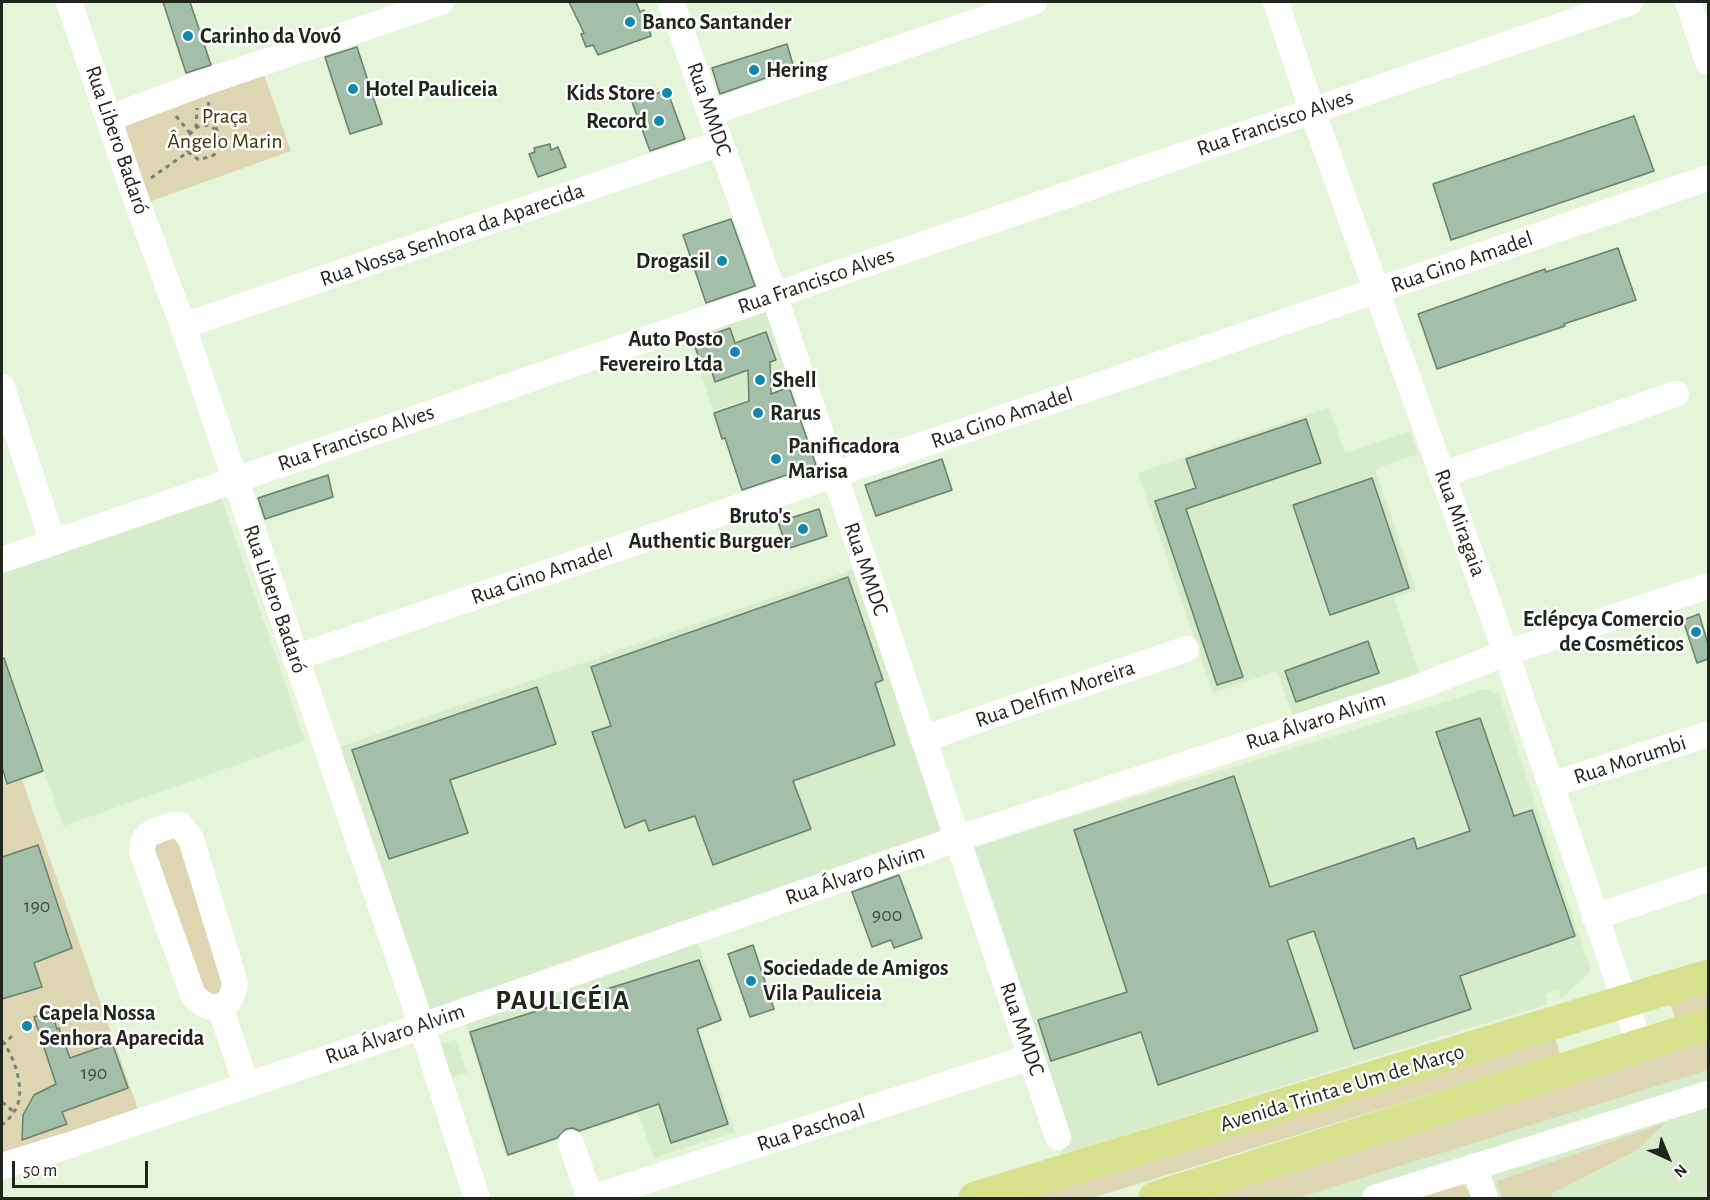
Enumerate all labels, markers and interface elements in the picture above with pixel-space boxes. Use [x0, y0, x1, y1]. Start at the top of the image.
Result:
place label: Banco Santander [642, 9, 791, 35]
marker: Banco Santander [623, 15, 637, 29]
place label: Carinho da Vovó [200, 23, 341, 49]
marker: Carinho da Vovó [181, 29, 195, 43]
place label: Hering [766, 57, 827, 83]
street label: Rua MMDC [681, 59, 737, 159]
street label: Rua Libero Badaró [79, 62, 155, 218]
marker: Hering [747, 63, 761, 77]
place label: Hotel Pauliceia [365, 76, 498, 102]
place label: Kids Store [566, 80, 655, 106]
marker: Hotel Pauliceia [346, 82, 360, 96]
street label: Rua Francisco Alves [1193, 84, 1357, 162]
marker: Kids Store [660, 86, 674, 100]
park label: Praça Ângelo Marin [167, 103, 283, 154]
place label: Record [586, 108, 647, 134]
marker: Record [652, 114, 666, 128]
street label: Rua Nossa Senhora da Aparecida [316, 177, 588, 293]
street label: Rua Gino Amadel [1388, 225, 1536, 299]
street label: Rua Francisco Alves [734, 242, 898, 320]
place label: Drogasil [636, 248, 710, 274]
marker: Drogasil [715, 254, 729, 268]
place label: Auto Posto Fevereiro Ltda [599, 326, 723, 378]
marker: Auto Posto Fevereiro Ltda [728, 345, 742, 359]
place label: Shell [772, 367, 816, 393]
marker: Shell [753, 373, 767, 387]
street label: Rua Gino Amadel [928, 381, 1076, 455]
street label: Rua Francisco Alves [274, 399, 438, 477]
place label: Rarus [770, 400, 821, 426]
marker: Rarus [751, 406, 765, 420]
place label: Panificadora Marisa [788, 433, 900, 484]
marker: Panificadora Marisa [769, 452, 783, 466]
street label: Rua Miragaia [1428, 466, 1492, 580]
place label: Bruto's Authentic Burguer [628, 503, 791, 554]
street label: Rua MMDC [838, 519, 894, 619]
street label: Rua Libero Badaró [237, 521, 313, 677]
marker: Bruto's Authentic Burguer [796, 522, 810, 536]
street label: Rua Gino Amadel [468, 537, 616, 611]
place label: Eclépcya Comercio de Cosméticos [1523, 606, 1684, 658]
marker: Eclépcya Comercio de Cosméticos [1689, 625, 1703, 639]
street label: Rua Delfim Moreira [972, 654, 1138, 734]
street label: Rua Álvaro Alvim [1243, 686, 1389, 756]
street label: Rua Morumbi [1570, 729, 1690, 791]
street label: Rua Álvaro Alvim [782, 839, 928, 911]
house number: 190 [24, 894, 50, 918]
house number: 900 [872, 903, 902, 927]
place label: Sociedade de Amigos Vila Pauliceia [763, 955, 949, 1006]
marker: Sociedade de Amigos Vila Pauliceia [744, 974, 758, 988]
street label: Rua MMDC [994, 979, 1050, 1079]
district label: PAULICÉIA [495, 984, 631, 1018]
street label: Rua Álvaro Alvim [322, 998, 468, 1070]
place label: Capela Nossa Senhora Aparecida [39, 1000, 204, 1052]
marker: Capela Nossa Senhora Aparecida [20, 1019, 34, 1033]
street label: Avenida Trinta e Um de Março [1217, 1038, 1467, 1138]
house number: 190 [81, 1061, 107, 1085]
street label: Rua Paschoal [754, 1098, 868, 1158]
north arrow [1638, 1128, 1698, 1188]
scale bar [15, 1149, 152, 1187]
text: N [1671, 1161, 1690, 1181]
text: 50 m [23, 1162, 57, 1180]

